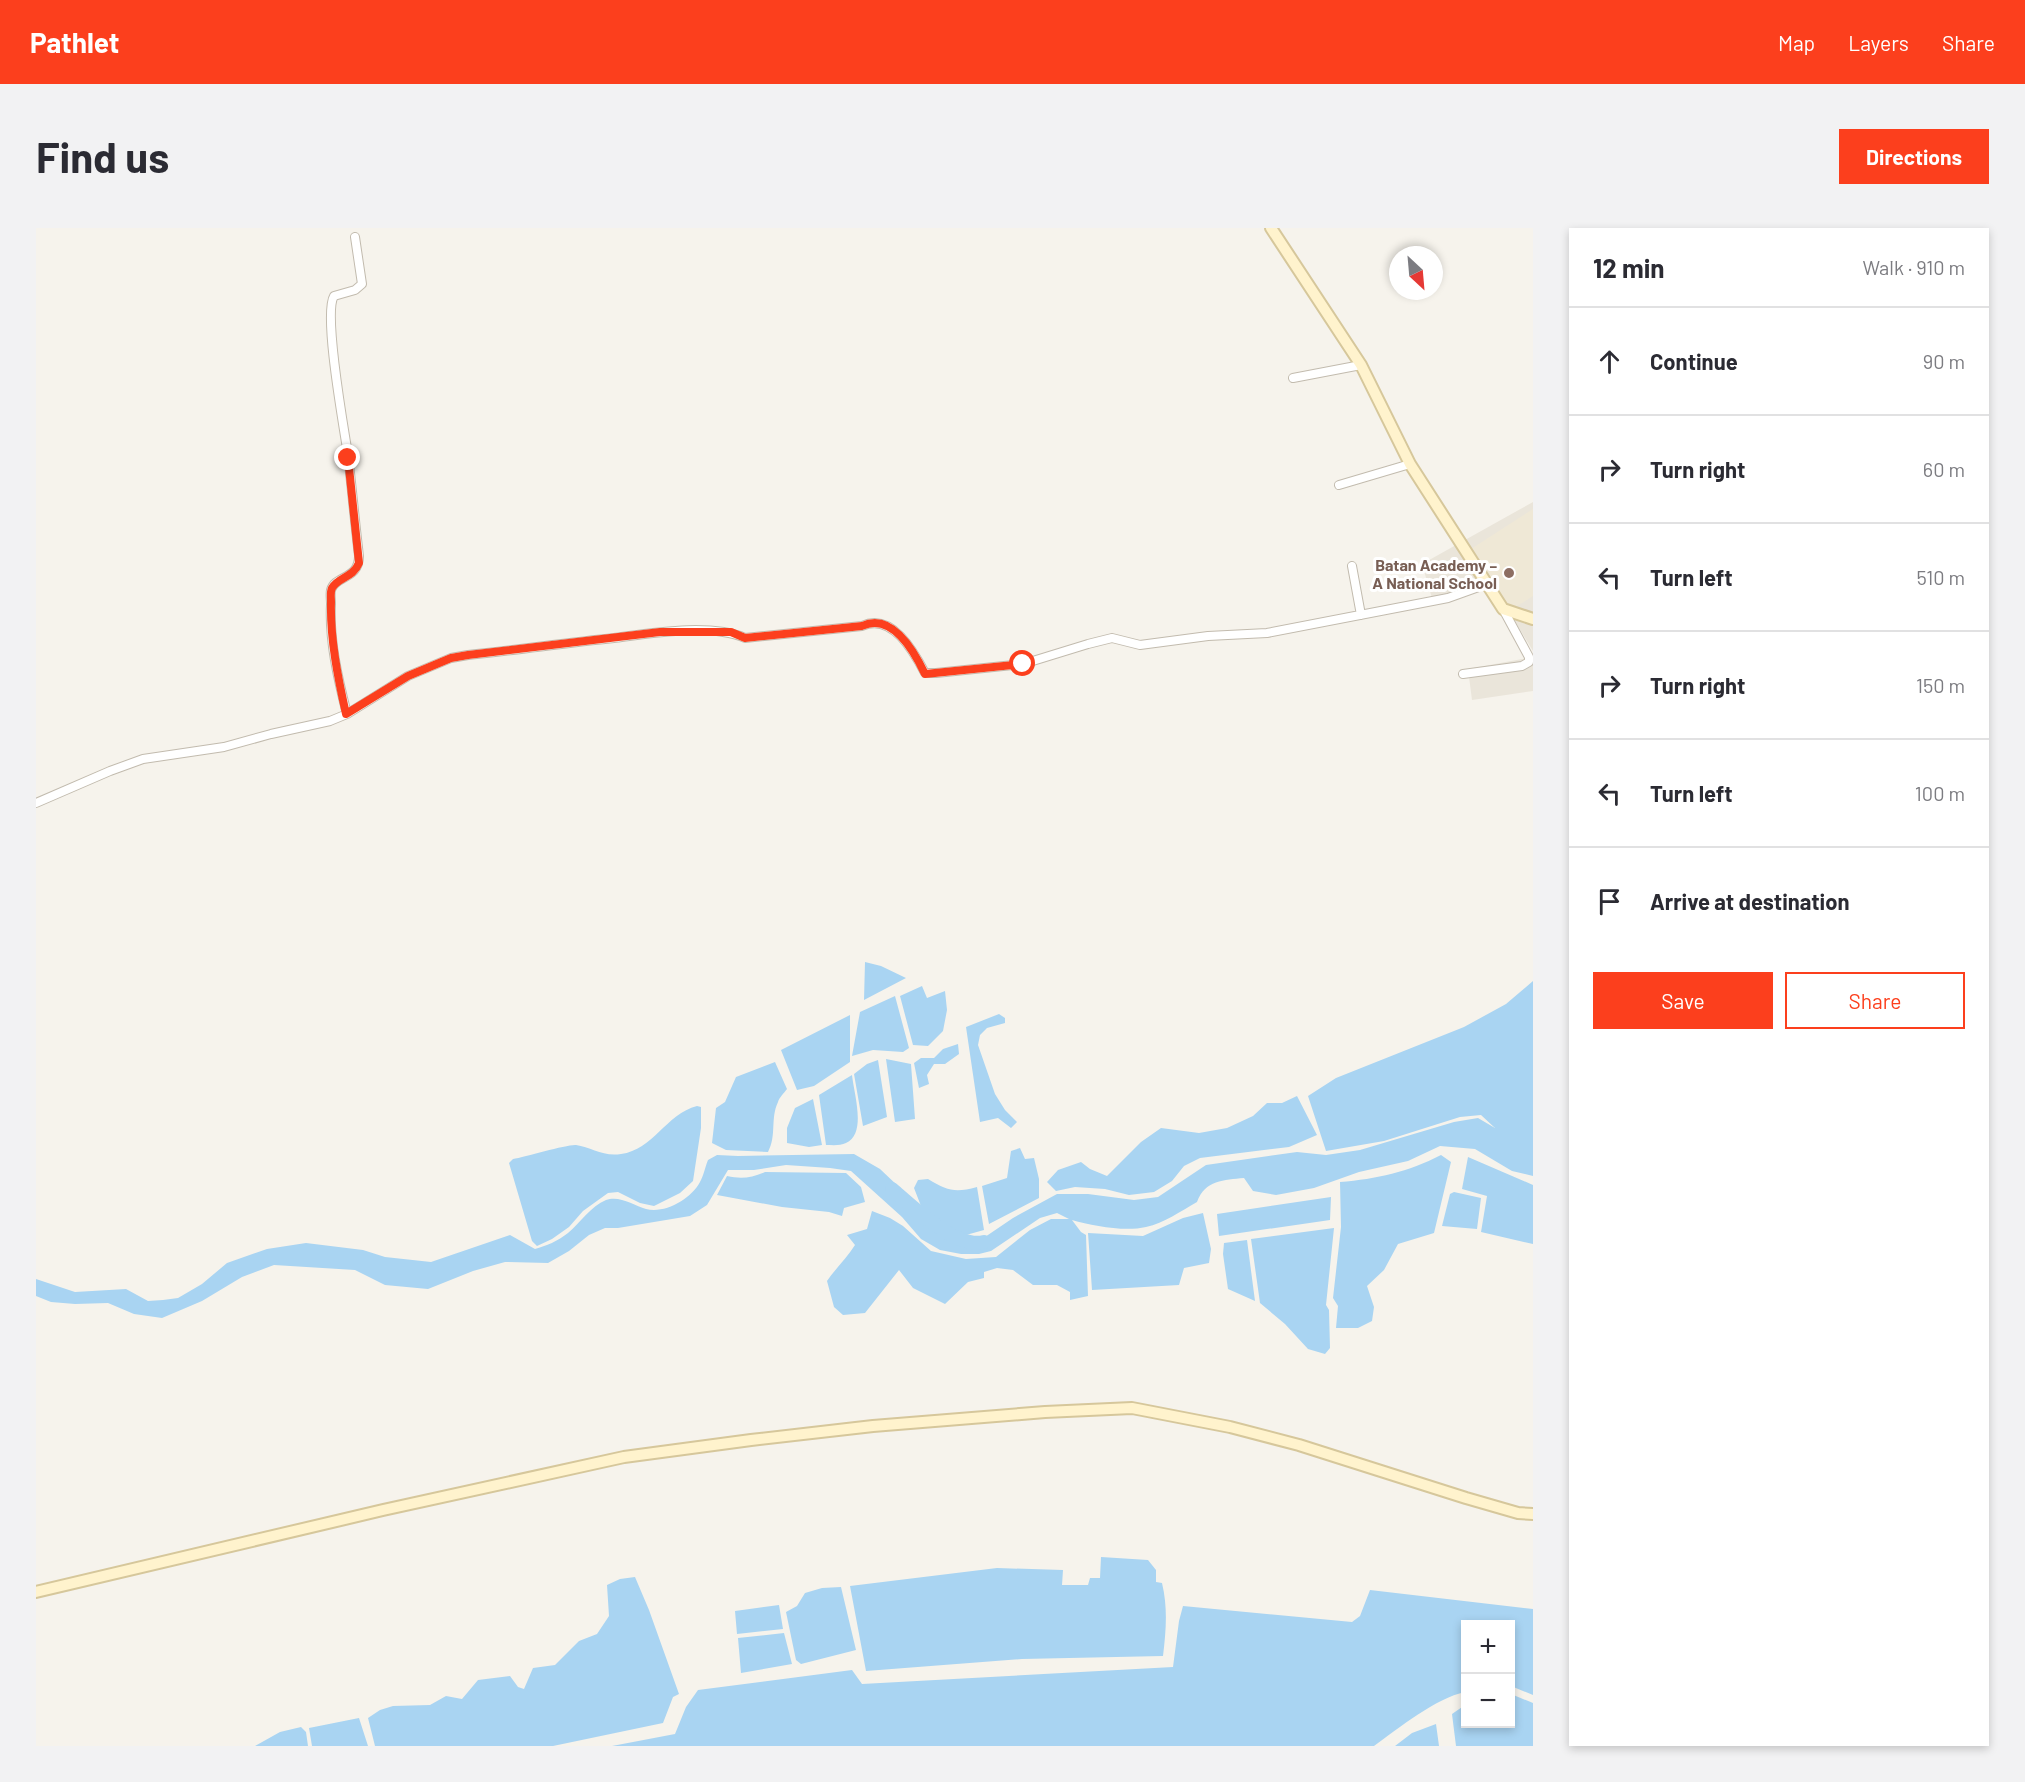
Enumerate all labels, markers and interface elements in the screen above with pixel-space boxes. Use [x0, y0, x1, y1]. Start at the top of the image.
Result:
text: Pathlet [30, 25, 119, 59]
text: Map [1778, 30, 1815, 55]
text: Layers [1848, 30, 1909, 55]
text: Share [1942, 30, 1995, 55]
button: Directions [1839, 129, 1989, 184]
text: Find us [36, 131, 169, 181]
north arrow [1389, 246, 1443, 300]
text: 12 min [1593, 252, 1665, 283]
text: Walk · 910 m [1862, 255, 1965, 279]
icon: ahead [1593, 345, 1626, 378]
text: Continue [1650, 348, 1738, 374]
text: 90 m [1923, 349, 1965, 373]
route end [334, 444, 360, 470]
icon: right [1593, 453, 1626, 486]
text: Turn right [1650, 456, 1745, 482]
text: 60 m [1923, 457, 1965, 481]
place label: Batan Academy – A National School [1372, 555, 1497, 592]
icon: left [1593, 561, 1626, 594]
text: Turn left [1650, 564, 1733, 590]
text: 510 m [1916, 565, 1965, 589]
marker: Batan Academy – A National School [1502, 566, 1516, 580]
route start [1009, 650, 1035, 676]
icon: right [1593, 669, 1626, 702]
text: Turn right [1650, 672, 1745, 698]
text: 150 m [1916, 673, 1965, 697]
icon: left [1593, 777, 1626, 810]
text: Turn left [1650, 780, 1733, 806]
text: 100 m [1915, 781, 1965, 805]
icon: arrive [1593, 885, 1626, 918]
text: Arrive at destination [1650, 888, 1849, 914]
button: Save [1593, 972, 1773, 1029]
button: Share [1785, 972, 1965, 1029]
map controls [1461, 1620, 1515, 1728]
button: + [1461, 1620, 1515, 1674]
button: − [1461, 1674, 1515, 1728]

